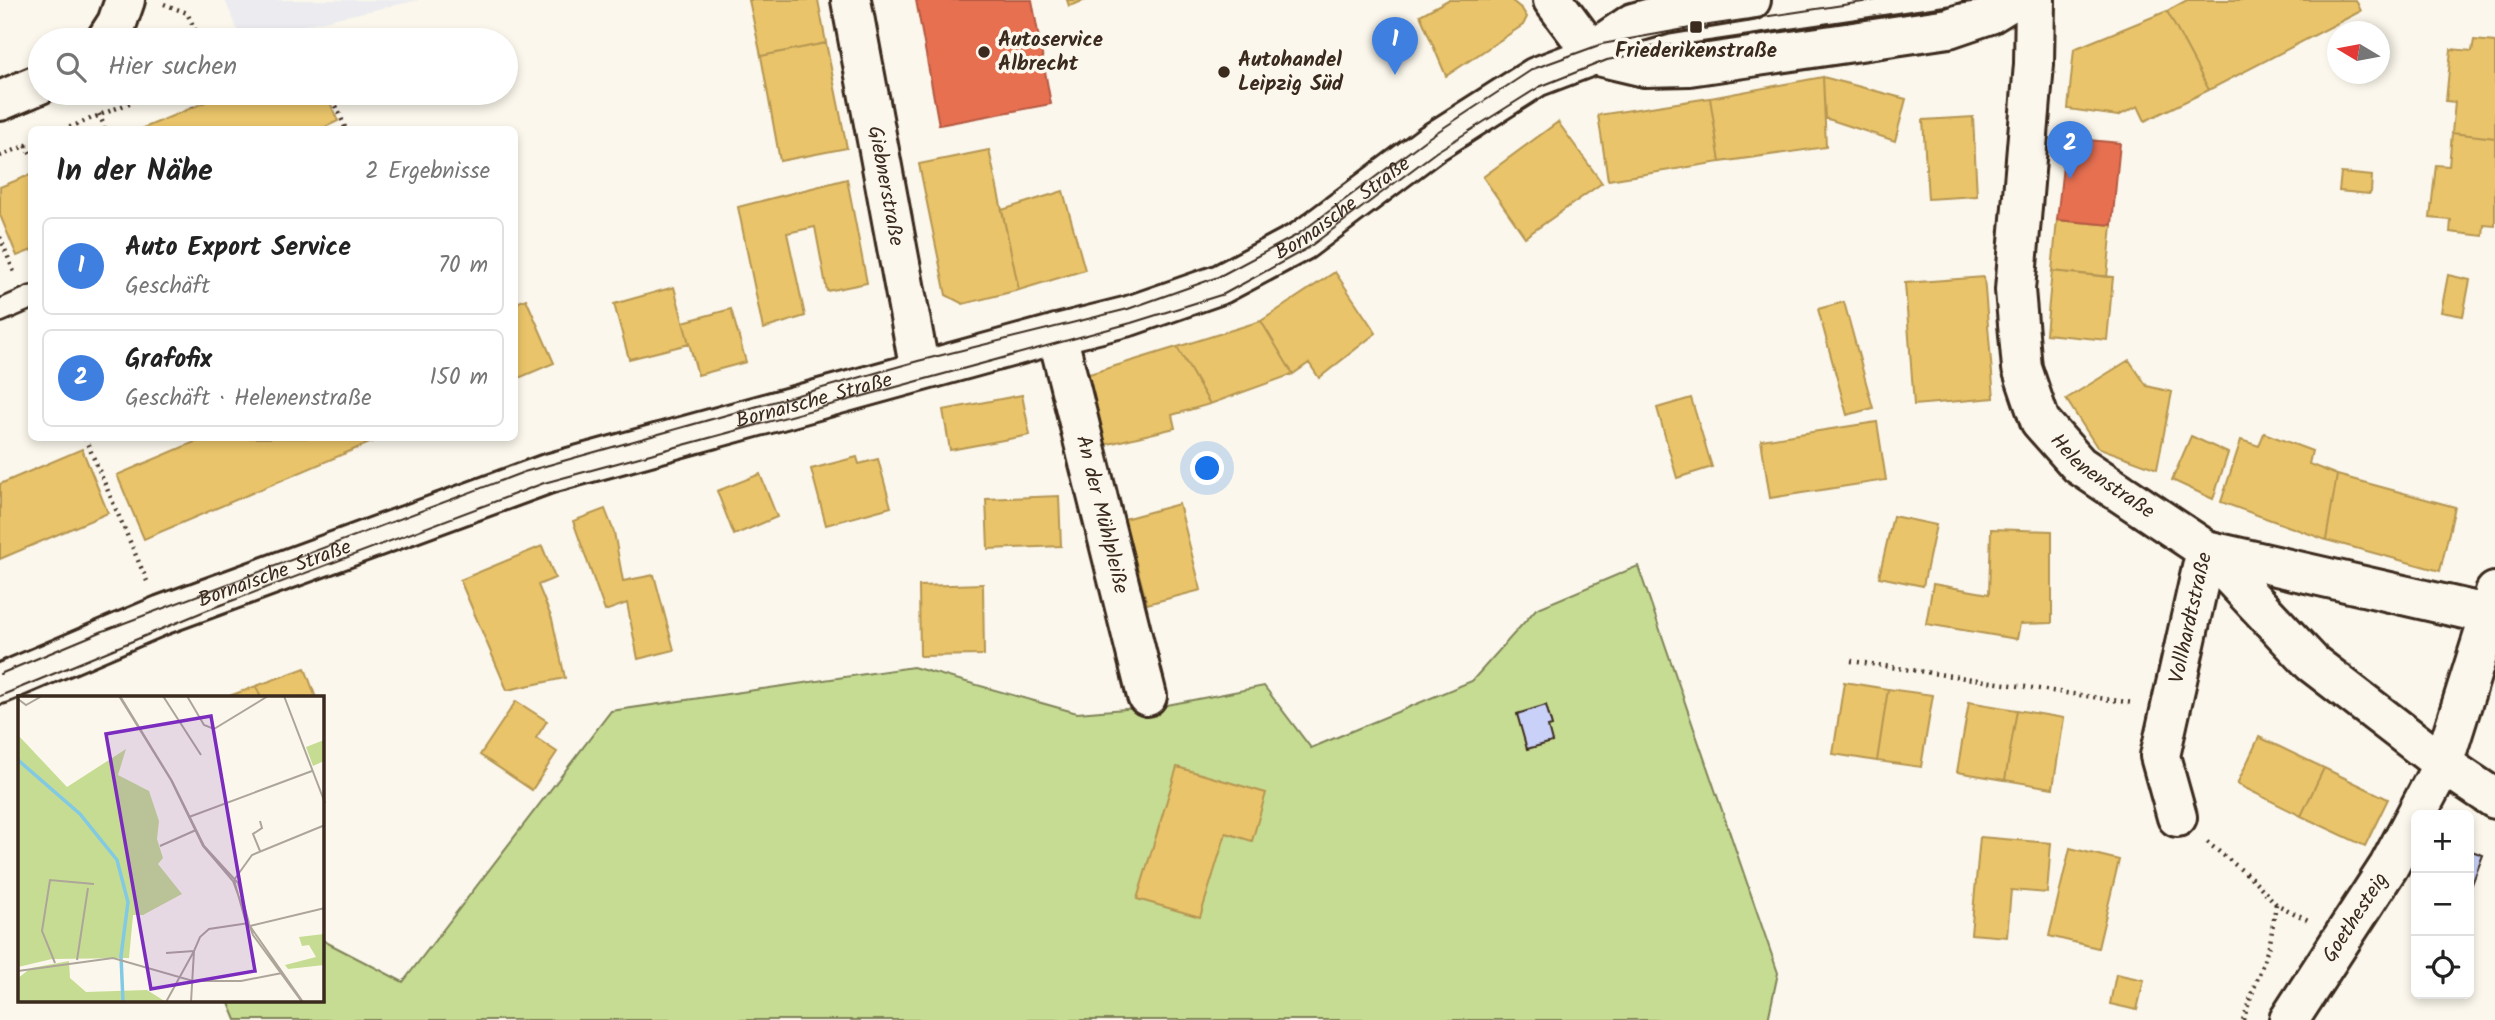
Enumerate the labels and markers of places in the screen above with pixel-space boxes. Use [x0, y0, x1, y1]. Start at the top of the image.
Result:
pin: 1 [1372, 17, 1418, 75]
marker: Friederikenstraße [1688, 19, 1704, 35]
place label: Autoservice Albrecht [998, 24, 1103, 81]
place label: Friederikenstraße [1615, 35, 1777, 68]
marker: Autoservice Albrecht [976, 44, 992, 60]
place label: Autohandel Leipzig Süd [1238, 44, 1344, 101]
marker: Autohandel Leipzig Süd [1216, 64, 1232, 80]
pin: 2 [2047, 121, 2093, 179]

